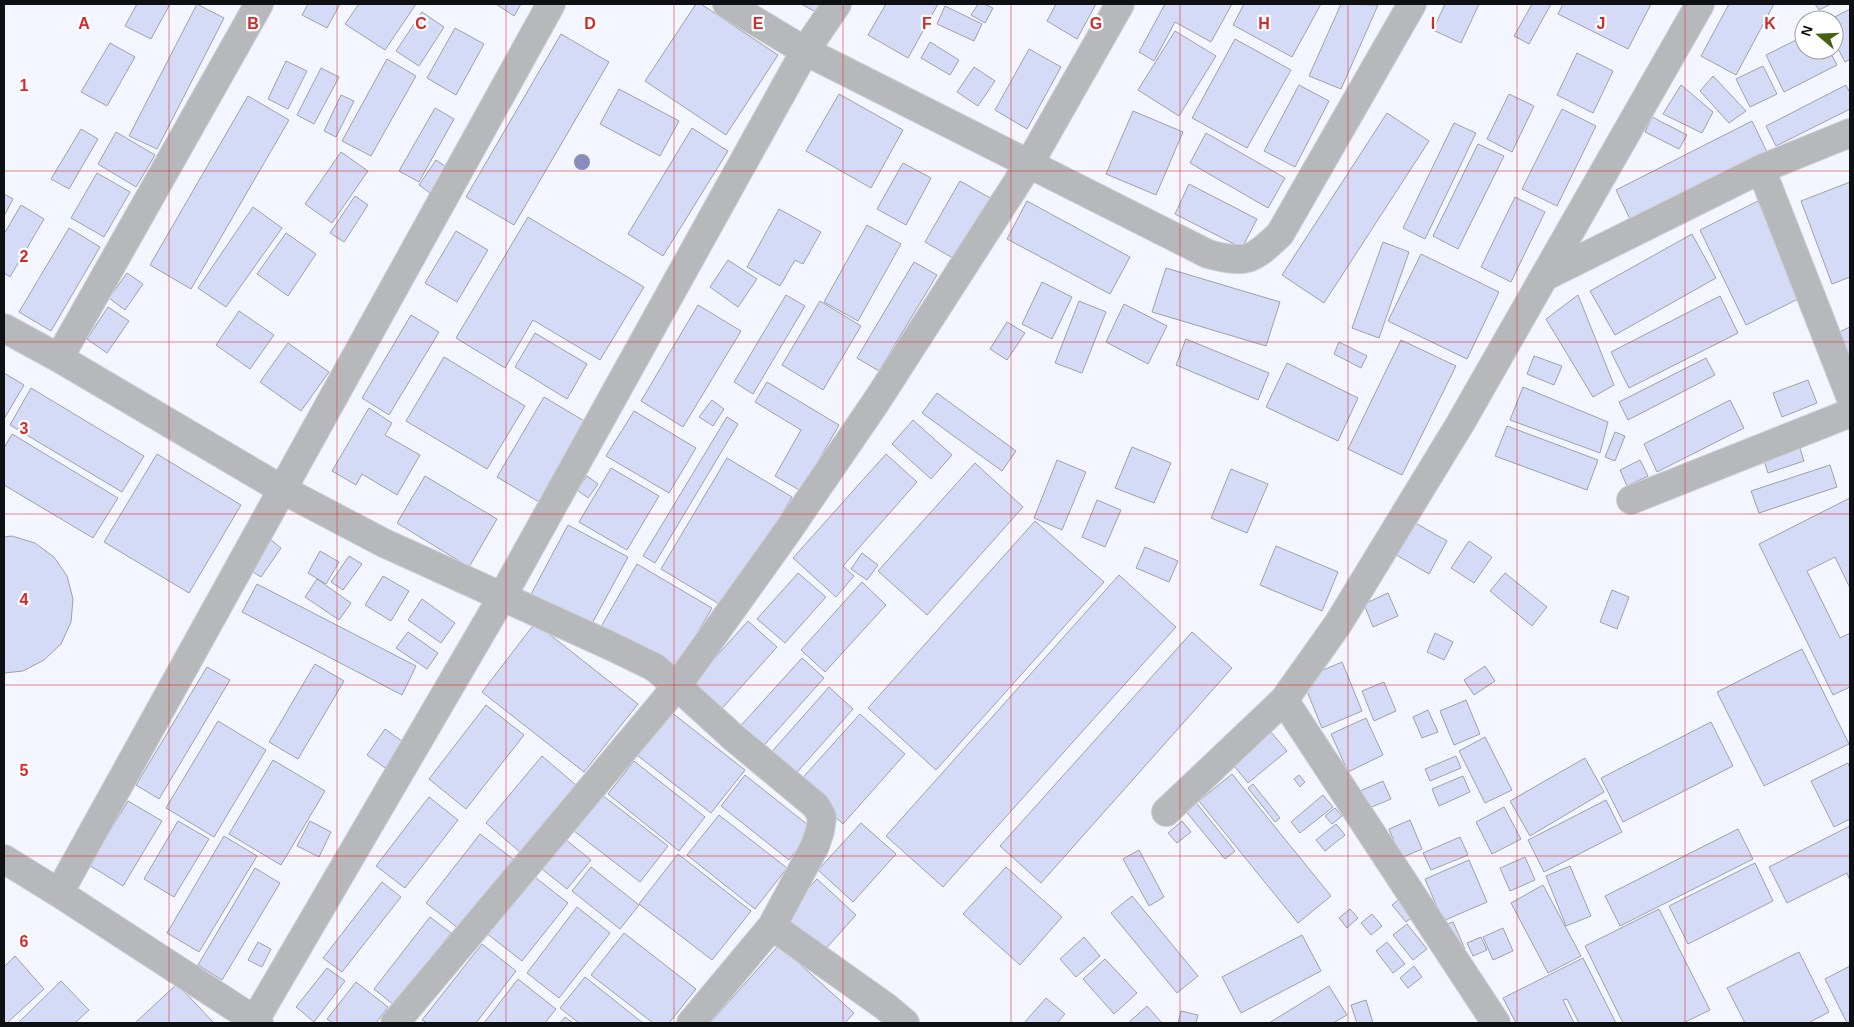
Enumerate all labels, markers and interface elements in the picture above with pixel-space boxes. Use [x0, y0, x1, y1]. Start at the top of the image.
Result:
north arrow [1794, 10, 1844, 60]
text: A [78, 15, 90, 32]
text: B [247, 15, 259, 32]
text: C [415, 15, 427, 32]
text: D [584, 15, 596, 32]
text: E [753, 15, 764, 32]
text: F [922, 15, 932, 32]
text: G [1090, 15, 1102, 32]
text: H [1258, 15, 1270, 32]
text: I [1431, 15, 1435, 32]
text: J [1597, 15, 1605, 32]
text: K [1764, 15, 1776, 32]
text: N [1797, 23, 1816, 38]
text: 1 [20, 77, 29, 94]
text: 2 [20, 248, 29, 265]
text: 3 [20, 420, 29, 437]
text: 4 [20, 591, 29, 608]
text: 5 [20, 762, 29, 779]
text: 6 [20, 933, 29, 950]

